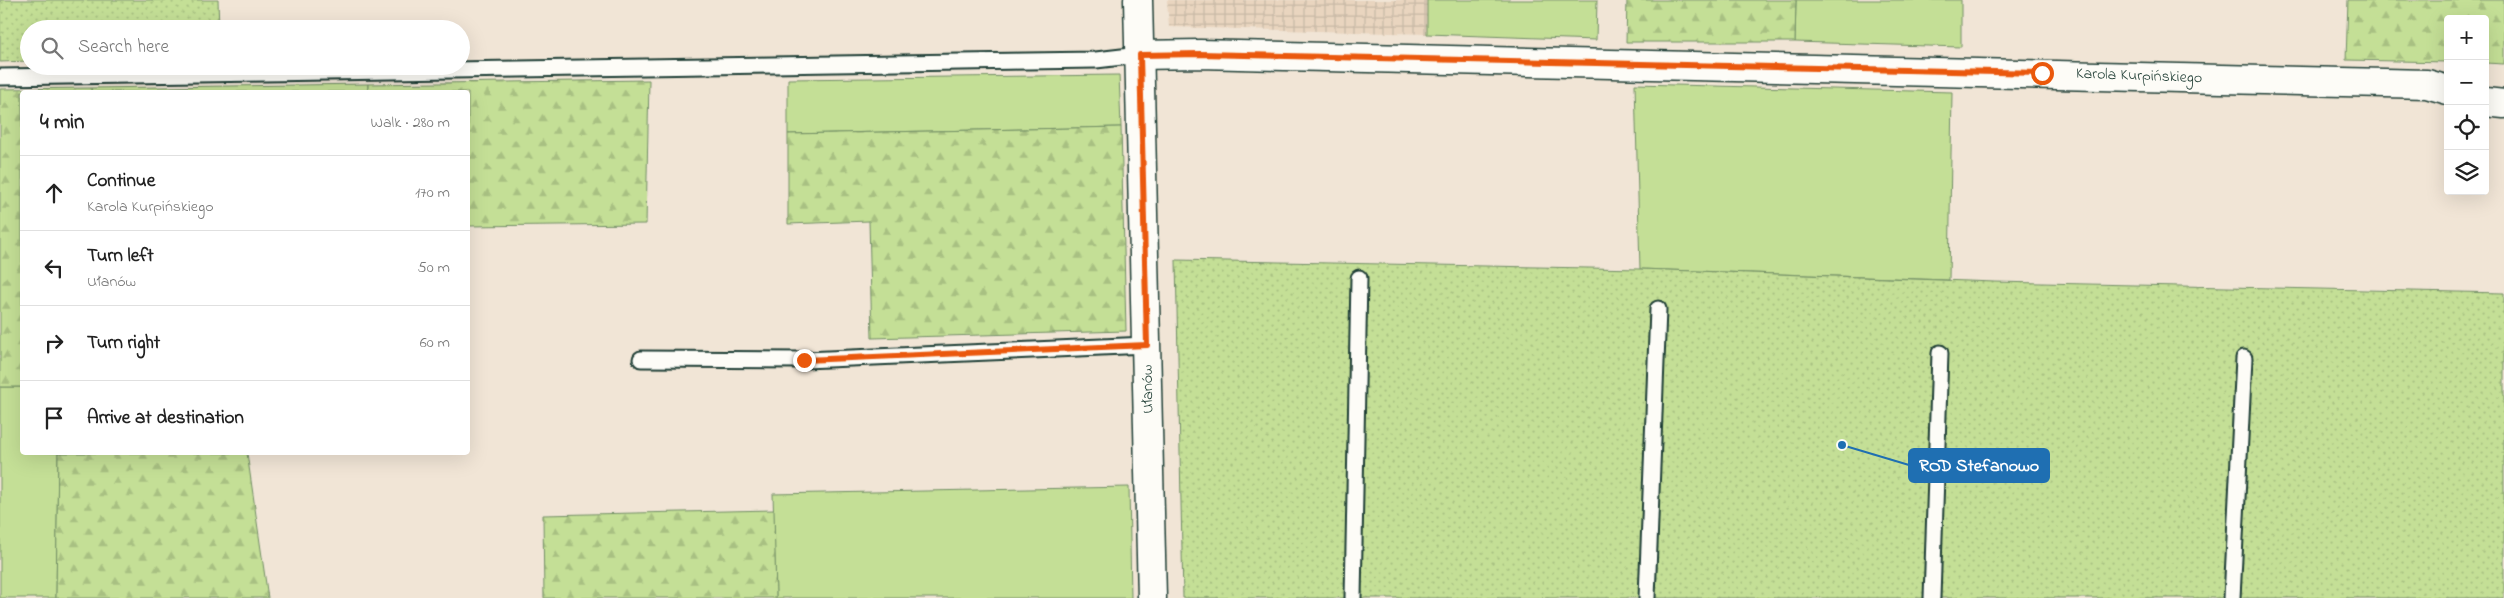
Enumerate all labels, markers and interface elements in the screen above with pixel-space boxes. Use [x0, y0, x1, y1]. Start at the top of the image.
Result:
map controls [2444, 15, 2489, 195]
button: + [2444, 15, 2489, 60]
search box [20, 20, 470, 75]
icon: search [38, 34, 66, 62]
text: Search here [78, 34, 169, 61]
button: − [2444, 60, 2489, 105]
route start [2031, 62, 2054, 85]
street label: Karola Kurpińskiego [2075, 62, 2203, 90]
button: locate [2444, 105, 2489, 150]
text: 4 min [40, 108, 84, 138]
text: Walk · 280 m [371, 111, 450, 135]
button: layers [2444, 150, 2489, 195]
text: Continue [87, 168, 155, 195]
icon: ahead [40, 179, 68, 207]
text: 170 m [415, 181, 450, 205]
text: Karola Kurpińskiego [87, 195, 214, 219]
text: Turn left [87, 243, 154, 270]
icon: left [40, 254, 68, 282]
text: 50 m [418, 256, 450, 280]
text: Ułanów [87, 270, 136, 294]
icon: right [40, 329, 68, 357]
text: Turn right [87, 330, 160, 357]
text: 60 m [420, 331, 450, 355]
route end [793, 349, 816, 372]
street label: Ułanów [1136, 364, 1160, 414]
icon: arrive [40, 404, 68, 432]
text: Arrive at destination [87, 405, 244, 432]
callout: ROD Stefanowo [1909, 449, 2049, 482]
text: ROD Stefanowo [1919, 454, 2039, 480]

